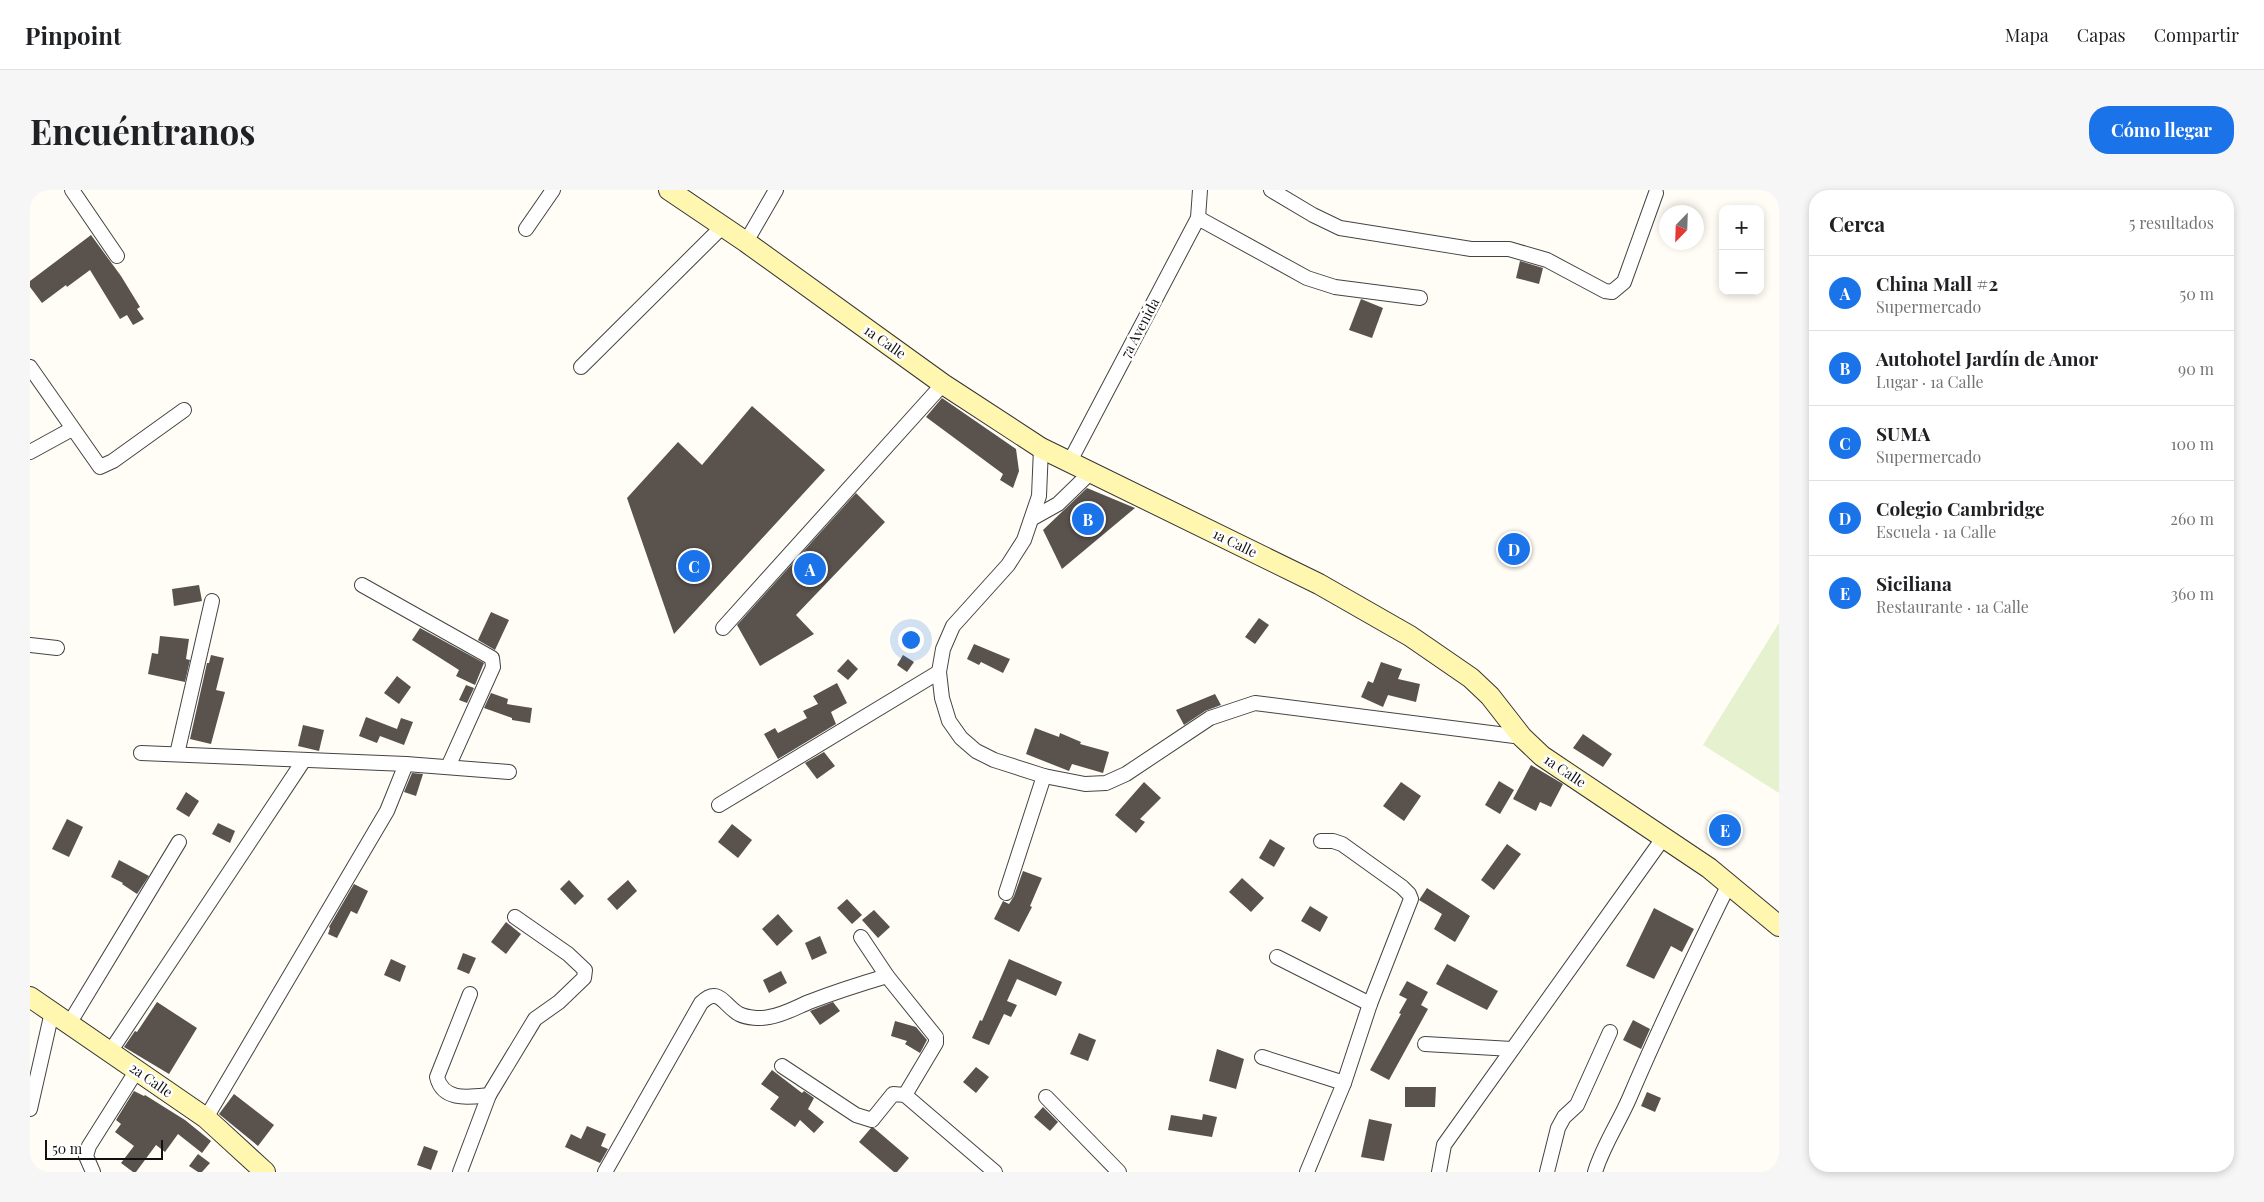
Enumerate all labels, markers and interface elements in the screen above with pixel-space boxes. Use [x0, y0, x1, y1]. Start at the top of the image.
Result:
text: Pinpoint [25, 19, 121, 51]
text: Mapa [2005, 23, 2049, 47]
text: Capas [2077, 23, 2126, 47]
text: Compartir [2154, 23, 2239, 47]
button: Cómo llegar [2089, 106, 2234, 154]
text: Encuéntranos [30, 107, 255, 154]
north arrow [1659, 205, 1704, 250]
map controls [1719, 205, 1764, 295]
button: + [1719, 205, 1764, 250]
text: Cerca [1829, 209, 1885, 237]
text: 5 resultados [2129, 212, 2214, 233]
button: − [1719, 250, 1764, 295]
text: China Mall #2 [1876, 270, 1998, 296]
text: A [1840, 283, 1850, 304]
text: 50 m [2180, 283, 2214, 304]
street label: 7a Avenida [1116, 294, 1163, 361]
text: Supermercado [1876, 296, 1981, 317]
street label: 1a Calle [861, 320, 910, 363]
text: Autohotel Jardín de Amor [1876, 345, 2098, 371]
text: B [1840, 358, 1850, 379]
text: 90 m [2178, 358, 2214, 379]
text: Lugar · 1a Calle [1876, 371, 1984, 392]
text: SUMA [1876, 420, 1930, 446]
text: C [1839, 433, 1851, 454]
text: 100 m [2171, 433, 2214, 454]
text: Supermercado [1876, 446, 1981, 467]
text: Colegio Cambridge [1876, 495, 2044, 521]
pin: B [1072, 500, 1104, 538]
text: D [1839, 508, 1851, 529]
text: 260 m [2170, 508, 2214, 529]
text: Escuela · 1a Calle [1876, 521, 1996, 542]
street label: 1a Calle [1210, 524, 1261, 561]
pin: D [1498, 530, 1530, 568]
pin: C [678, 547, 710, 585]
pin: A [794, 550, 826, 588]
text: Siciliana [1876, 570, 1952, 596]
text: E [1840, 583, 1850, 604]
text: 360 m [2171, 583, 2214, 604]
text: Restaurante · 1a Calle [1876, 596, 2029, 617]
your location [898, 627, 924, 653]
street label: 1a Calle [1540, 750, 1590, 792]
pin: E [1709, 811, 1741, 849]
street label: 2a Calle [126, 1058, 177, 1101]
scale bar [45, 1137, 162, 1160]
text: 50 m [52, 1139, 82, 1158]

